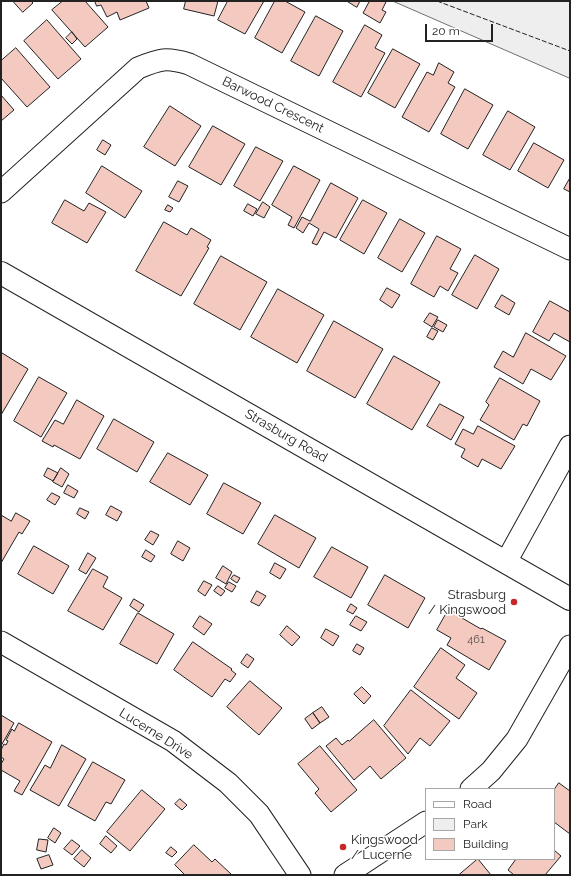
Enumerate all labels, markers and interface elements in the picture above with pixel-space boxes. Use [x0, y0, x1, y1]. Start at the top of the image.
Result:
scale bar [427, 16, 495, 42]
text: 20 m [432, 24, 460, 38]
street label: Barwood Crescent [220, 74, 326, 136]
street label: Strasburg Road [242, 406, 330, 466]
place label: Strasburg / Kingswood [428, 587, 506, 618]
marker: Strasburg / Kingswood [509, 597, 519, 607]
house number: 461 [467, 633, 485, 647]
street label: Lucerne Drive [116, 705, 196, 763]
legend [425, 788, 555, 860]
text: Road [463, 797, 492, 811]
text: Park [463, 817, 488, 831]
place label: Kingswood / Lucerne [351, 832, 418, 863]
text: Building [463, 837, 509, 851]
marker: Kingswood / Lucerne [338, 842, 348, 852]

